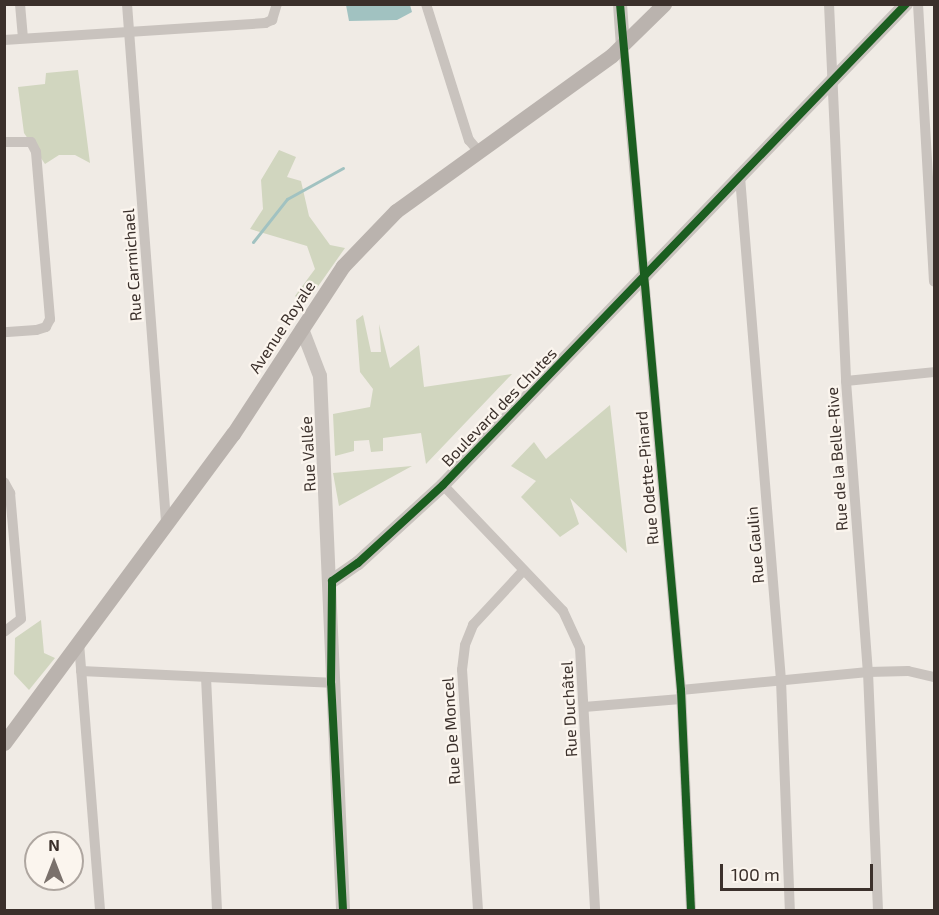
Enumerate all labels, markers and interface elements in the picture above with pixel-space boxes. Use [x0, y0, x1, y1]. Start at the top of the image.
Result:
street label: Rue Carmichael [118, 208, 146, 322]
street label: Avenue Royale [245, 277, 319, 377]
street label: Boulevard des Chutes [437, 344, 561, 470]
street label: Rue de la Belle-Rive [822, 386, 852, 532]
street label: Rue Odette-Pinard [632, 410, 662, 546]
street label: Rue Vallée [296, 416, 320, 492]
street label: Rue Gaulin [742, 506, 768, 584]
street label: Rue Duchâtel [557, 660, 581, 758]
street label: Rue De Moncel [438, 677, 464, 785]
north arrow [24, 831, 84, 891]
text: N [48, 835, 60, 854]
scale bar [723, 852, 876, 890]
text: 100 m [731, 863, 780, 885]

